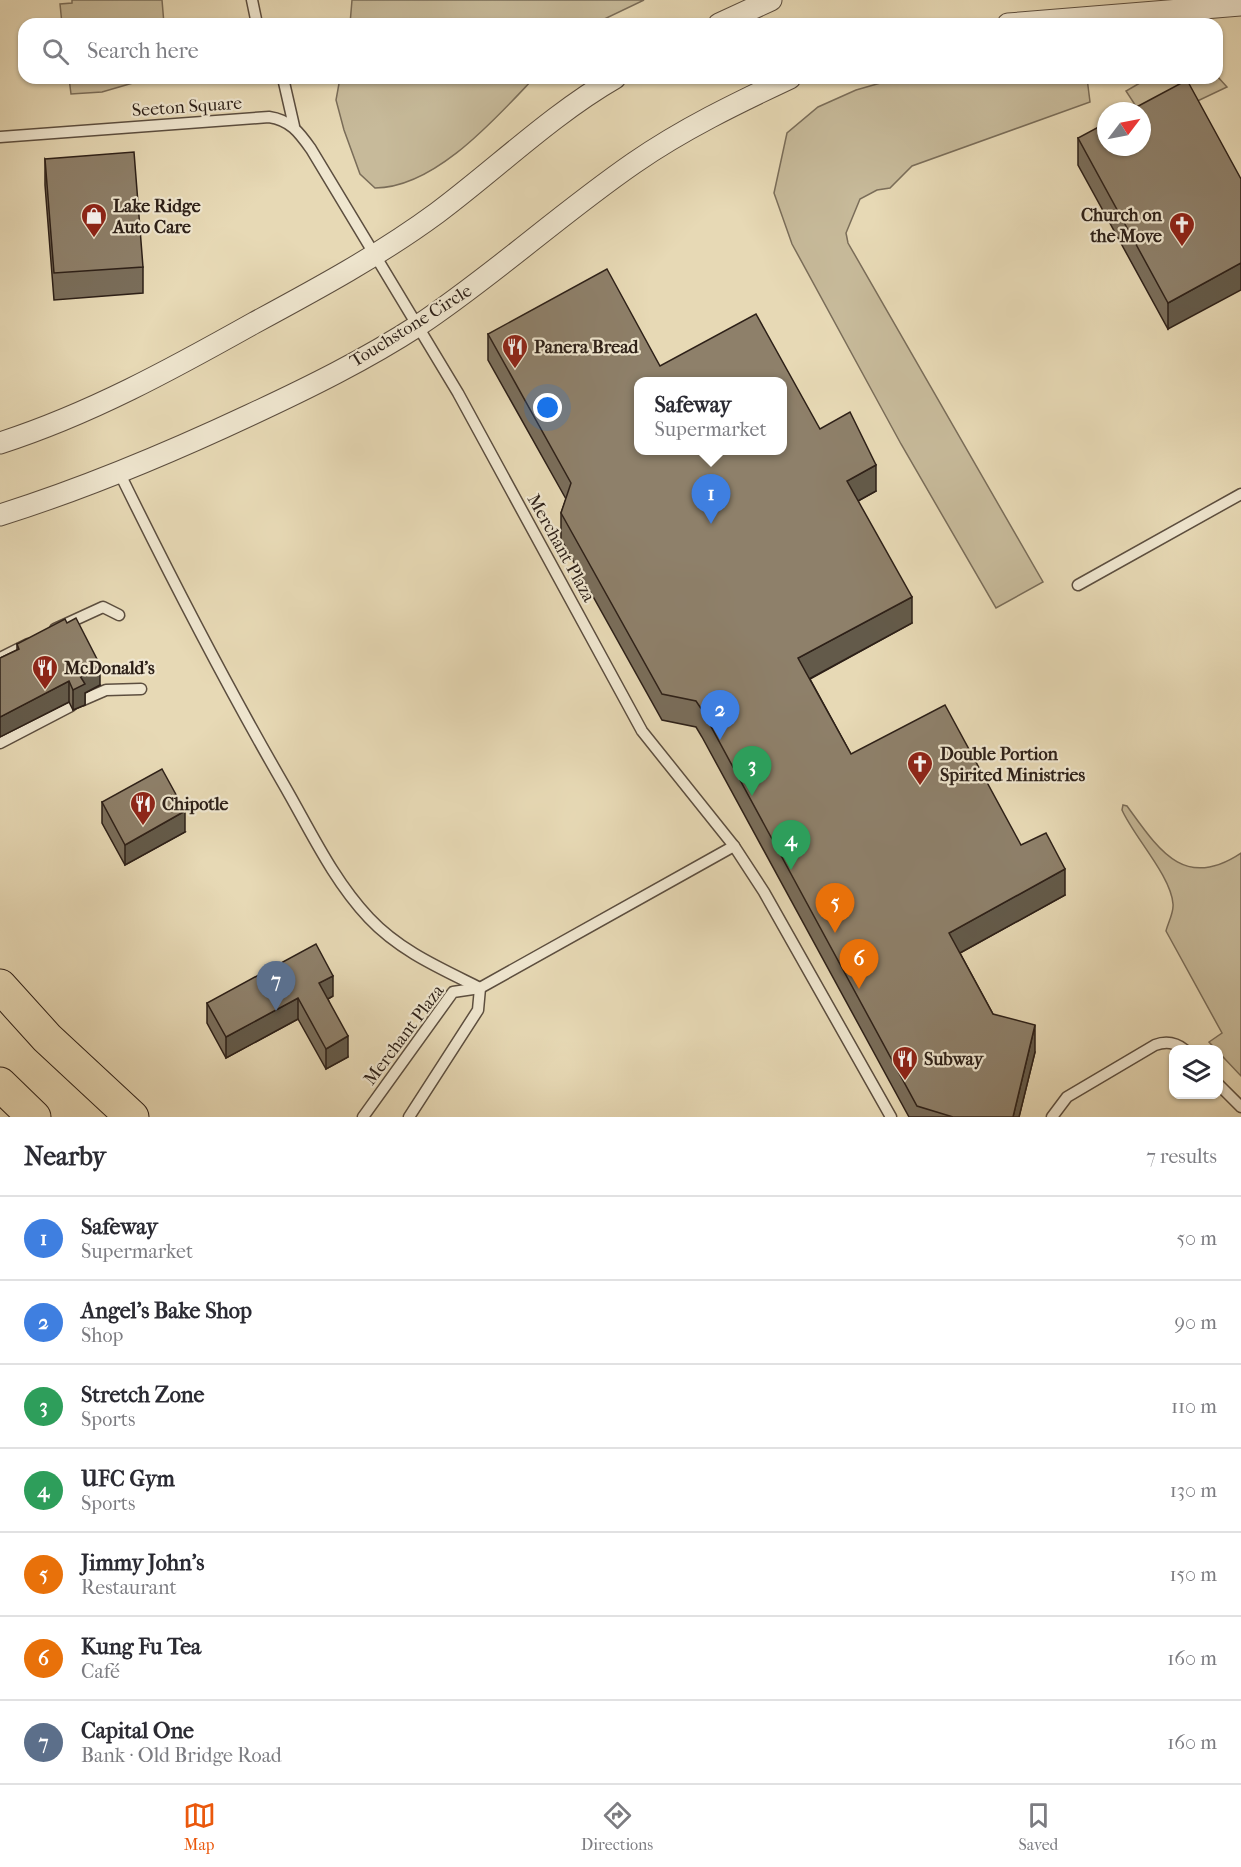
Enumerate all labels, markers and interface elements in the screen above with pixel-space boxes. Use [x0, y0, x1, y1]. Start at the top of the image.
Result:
search box [18, 18, 1223, 84]
icon: search [39, 35, 72, 68]
text: Search here [87, 38, 199, 64]
street label: Seeton Square [131, 93, 243, 121]
north arrow [1097, 102, 1151, 156]
place label: Lake Ridge Auto Care [112, 196, 201, 238]
shop icon: Lake Ridge Auto Care [79, 201, 109, 239]
place label: Church on the Move [1081, 205, 1163, 247]
church icon: Church on the Move [1167, 210, 1197, 248]
street label: Touchstone Circle [346, 280, 476, 372]
restaurant icon: Panera Bread [500, 332, 530, 370]
place label: Panera Bread [534, 337, 640, 358]
popup [634, 377, 787, 455]
text: Safeway [654, 392, 731, 418]
your location [533, 393, 562, 422]
text: Supermarket [654, 418, 767, 441]
pin: 1 [692, 474, 730, 524]
street label: Merchant Plaza [523, 490, 600, 606]
restaurant icon: McDonald's [30, 653, 60, 691]
place label: McDonald's [63, 658, 155, 679]
pin: 2 [700, 690, 740, 740]
place label: Double Portion Spirited Ministries [940, 744, 1086, 786]
pin: 3 [732, 746, 771, 796]
church icon: Double Portion Spirited Ministries [905, 749, 935, 787]
restaurant icon: Chipotle [128, 789, 158, 827]
place label: Chipotle [162, 794, 229, 815]
pin: 4 [772, 820, 810, 870]
pin: 5 [816, 884, 854, 933]
pin: 6 [840, 940, 878, 989]
pin: 7 [256, 962, 296, 1011]
street label: Merchant Plaza [359, 980, 449, 1089]
restaurant icon: Subway [890, 1044, 920, 1082]
map controls [1169, 1045, 1223, 1099]
button: layers [1169, 1045, 1223, 1099]
place label: Subway [924, 1049, 985, 1070]
text: Nearby [24, 1141, 106, 1172]
text: 7 results [1146, 1145, 1217, 1168]
text: Safeway [81, 1214, 158, 1240]
text: 1 [40, 1227, 47, 1250]
text: 50 m [1176, 1227, 1217, 1250]
text: Supermarket [81, 1240, 193, 1263]
text: Angel's Bake Shop [81, 1298, 252, 1324]
text: 2 [38, 1311, 49, 1334]
text: 90 m [1175, 1311, 1217, 1334]
text: Shop [81, 1324, 123, 1347]
text: Stretch Zone [81, 1382, 204, 1408]
text: 3 [39, 1395, 48, 1418]
text: 110 m [1171, 1395, 1217, 1418]
text: Sports [81, 1408, 135, 1431]
text: UFC Gym [81, 1466, 175, 1492]
text: 4 [38, 1479, 49, 1502]
text: 130 m [1170, 1479, 1217, 1502]
text: Sports [81, 1492, 135, 1515]
text: Jimmy John's [81, 1550, 204, 1576]
text: 5 [39, 1563, 48, 1586]
text: 150 m [1169, 1563, 1217, 1586]
text: Restaurant [81, 1576, 177, 1599]
text: Kung Fu Tea [81, 1634, 201, 1660]
text: 6 [38, 1647, 49, 1670]
text: 160 m [1167, 1647, 1217, 1670]
text: Café [81, 1660, 120, 1683]
text: Capital One [81, 1718, 194, 1744]
text: 7 [39, 1731, 48, 1754]
text: 160 m [1167, 1731, 1217, 1754]
text: Bank · Old Bridge Road [81, 1744, 282, 1767]
tab: Map [183, 1799, 216, 1854]
tab: Directions [581, 1799, 653, 1854]
tab: Saved [1019, 1799, 1058, 1854]

